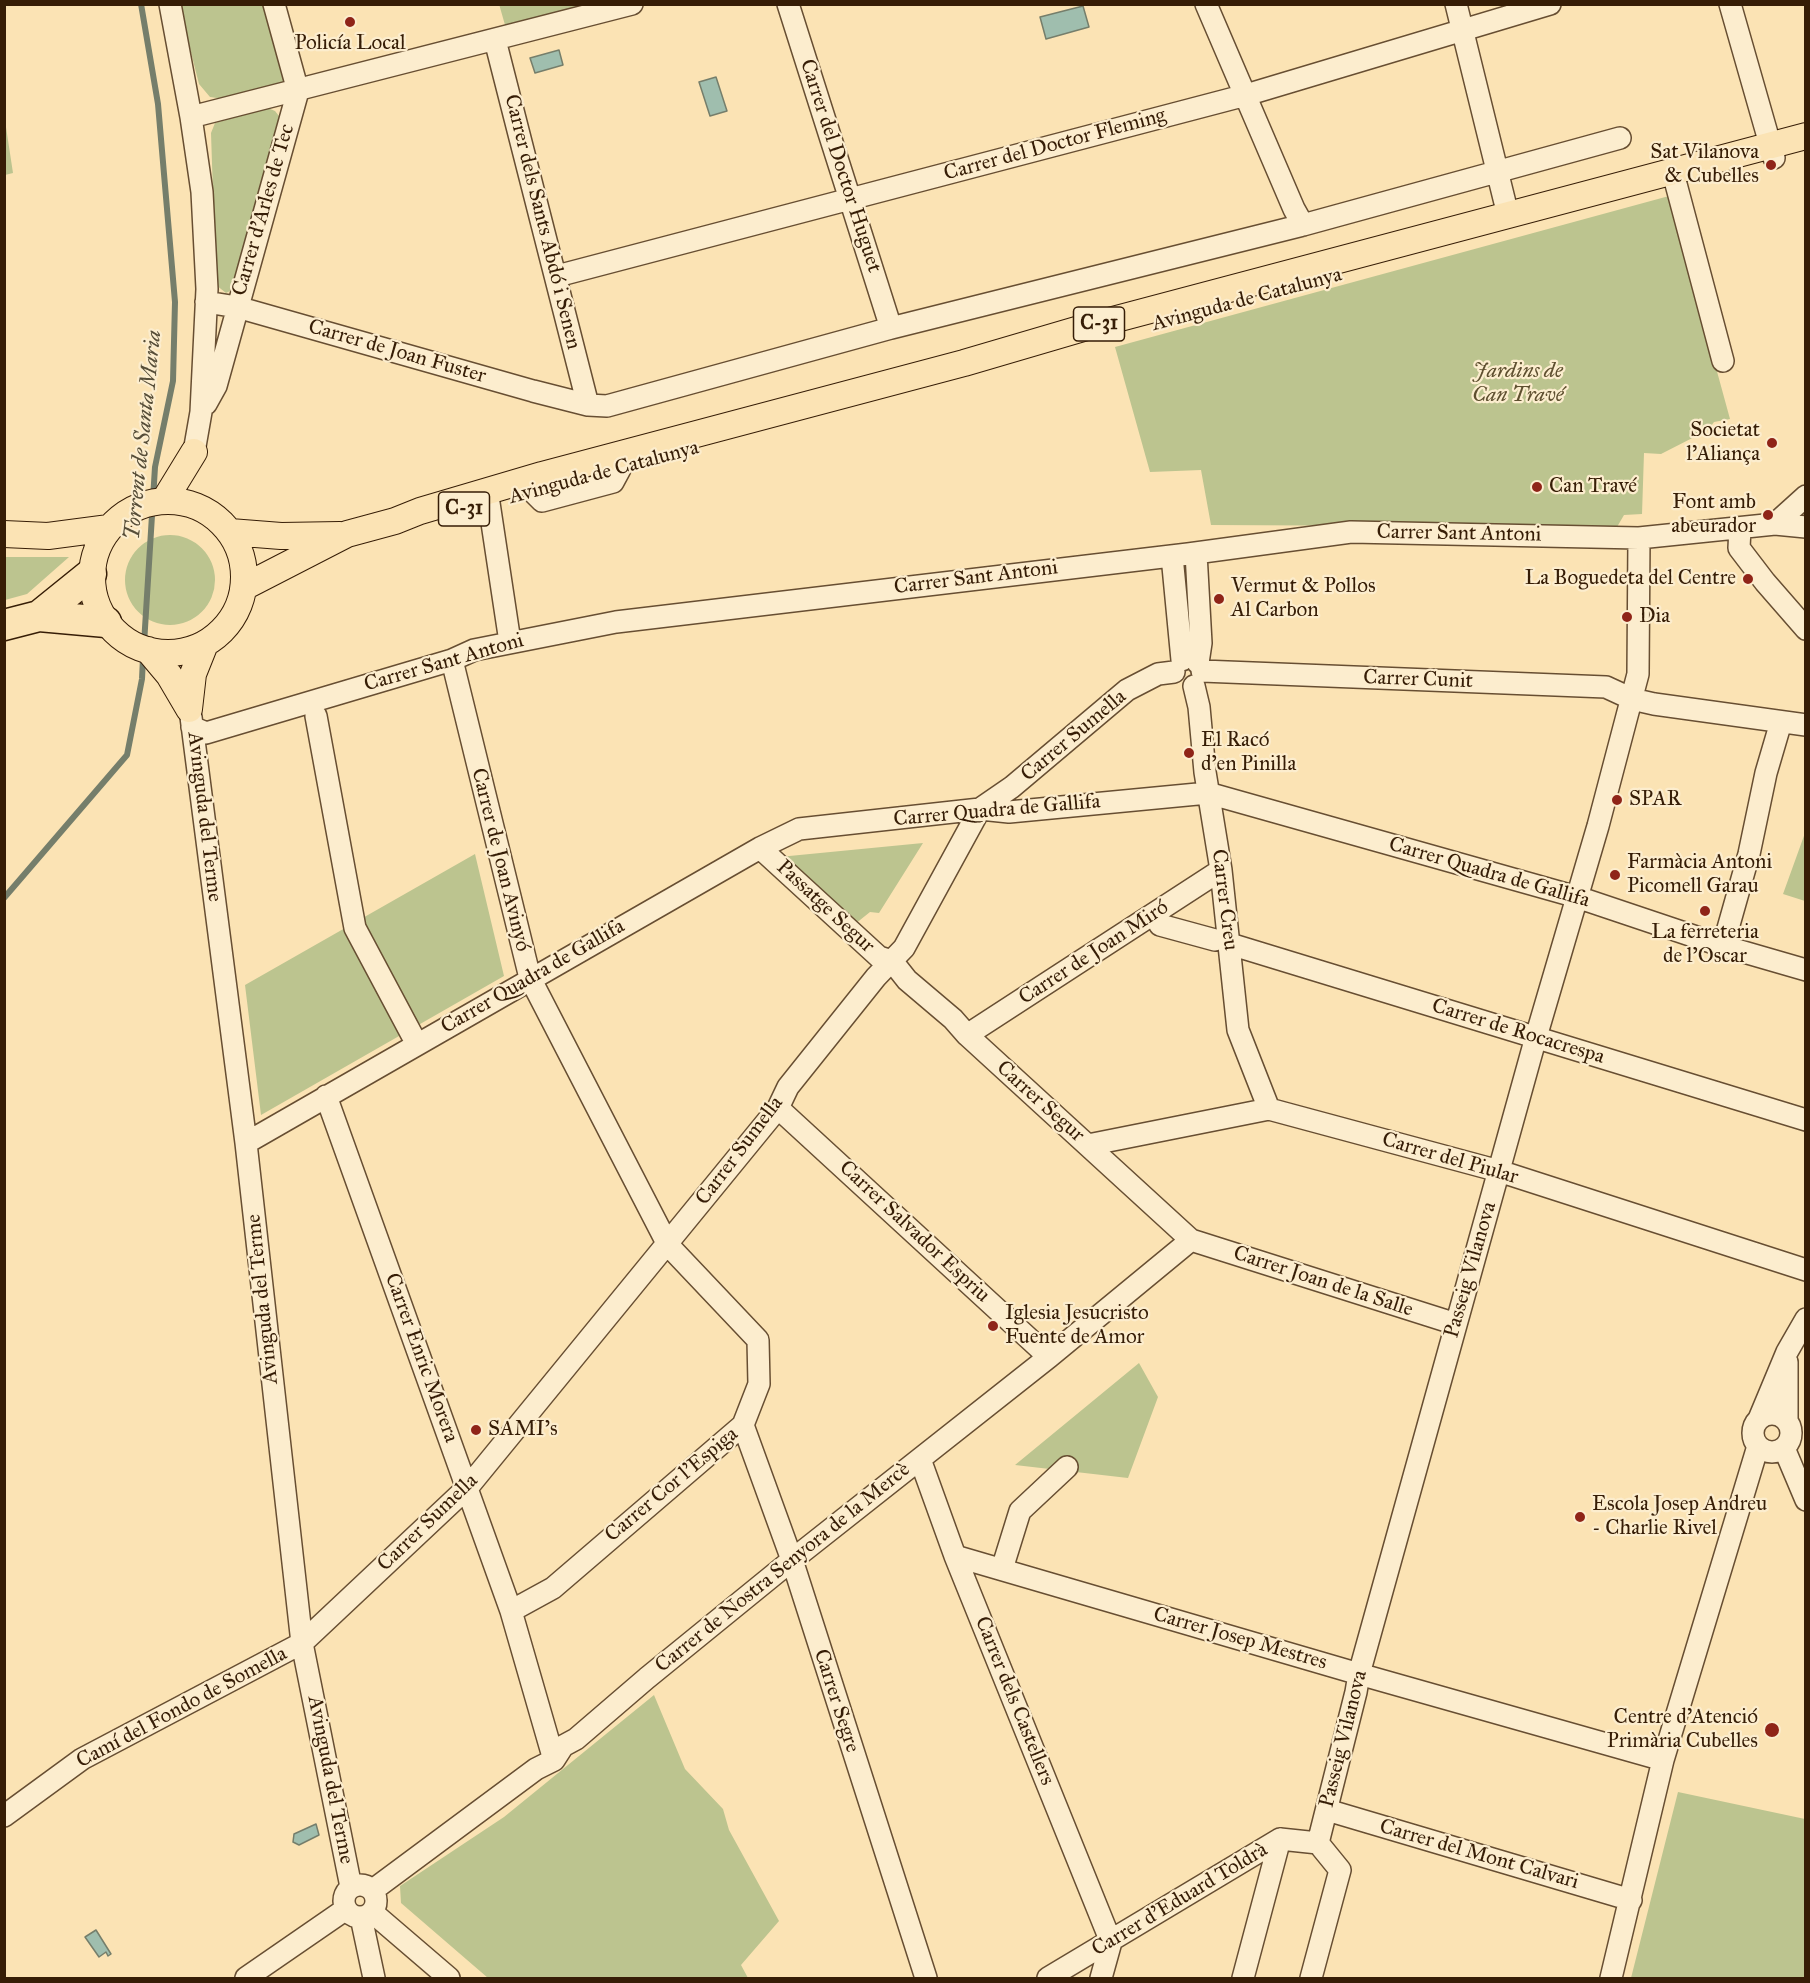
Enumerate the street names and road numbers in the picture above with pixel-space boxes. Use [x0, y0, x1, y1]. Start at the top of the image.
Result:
street label: Carrer del Doctor Huguet [794, 56, 886, 276]
street label: Carrer dels Sants Abdó i Senen [498, 92, 586, 352]
street label: Carrer del Doctor Fleming [941, 103, 1169, 187]
street label: Carrer d'Arles de Tec [227, 121, 301, 299]
street label: Avinguda de Catalunya [1149, 263, 1345, 337]
road number: C-31 [1074, 307, 1124, 341]
street label: Carrer de Joan Fuster [305, 315, 489, 389]
street label: Avinguda de Catalunya [506, 436, 702, 510]
road number: C-31 [438, 492, 490, 526]
street label: Carrer Sant Antoni [1376, 520, 1542, 548]
street label: Carrer Sant Antoni [893, 555, 1059, 601]
street label: Carrer Sant Antoni [361, 628, 527, 698]
street label: Carrer Cunit [1363, 665, 1473, 695]
street label: Carrer Sumella [1016, 685, 1132, 787]
street label: Avinguda del Terme [181, 731, 227, 903]
street label: Carrer de Joan Avinyó [465, 766, 535, 954]
street label: Carrer Quadra de Gallifa [892, 789, 1102, 833]
street label: Carrer Quadra de Gallifa [1386, 832, 1592, 914]
street label: Carrer Creu [1205, 848, 1243, 952]
street label: Passatge Segur [771, 855, 879, 959]
street label: Carrer de Joan Miró [1015, 895, 1173, 1011]
street label: Carrer Quadra de Gallifa [437, 914, 629, 1040]
street label: Carrer de Rocacrespa [1429, 994, 1607, 1070]
street label: Carrer Segur [991, 1056, 1089, 1148]
street label: Carrer Sumella [691, 1092, 789, 1210]
street label: Carrer del Piular [1379, 1127, 1521, 1191]
street label: Carrer Salvador Espriu [833, 1156, 995, 1308]
street label: Passeig Vilanova [1440, 1199, 1502, 1341]
street label: Avinguda del Terme [242, 1213, 284, 1385]
street label: Carrer Joan de la Salle [1230, 1241, 1416, 1323]
street label: Carrer Enric Morera [379, 1270, 463, 1446]
street label: Carrer Cor l'Espiga [600, 1422, 744, 1548]
street label: Carrer de Nostra Senyora de la Mercè [651, 1457, 915, 1679]
street label: Carrer Sumella [373, 1469, 483, 1577]
street label: Carrer Josep Mestres [1150, 1602, 1330, 1676]
street label: Carrer dels Castellers [969, 1613, 1059, 1789]
street label: Camí del Fondo de Somella [72, 1642, 292, 1774]
street label: Carrer Segre [807, 1646, 865, 1756]
street label: Passeig Vilanova [1315, 1668, 1373, 1810]
street label: Avinguda del Terme [301, 1694, 359, 1866]
street label: Carrer del Mont Calvari [1377, 1815, 1581, 1895]
street label: Carrer d'Eduard Toldrà [1088, 1838, 1272, 1962]

